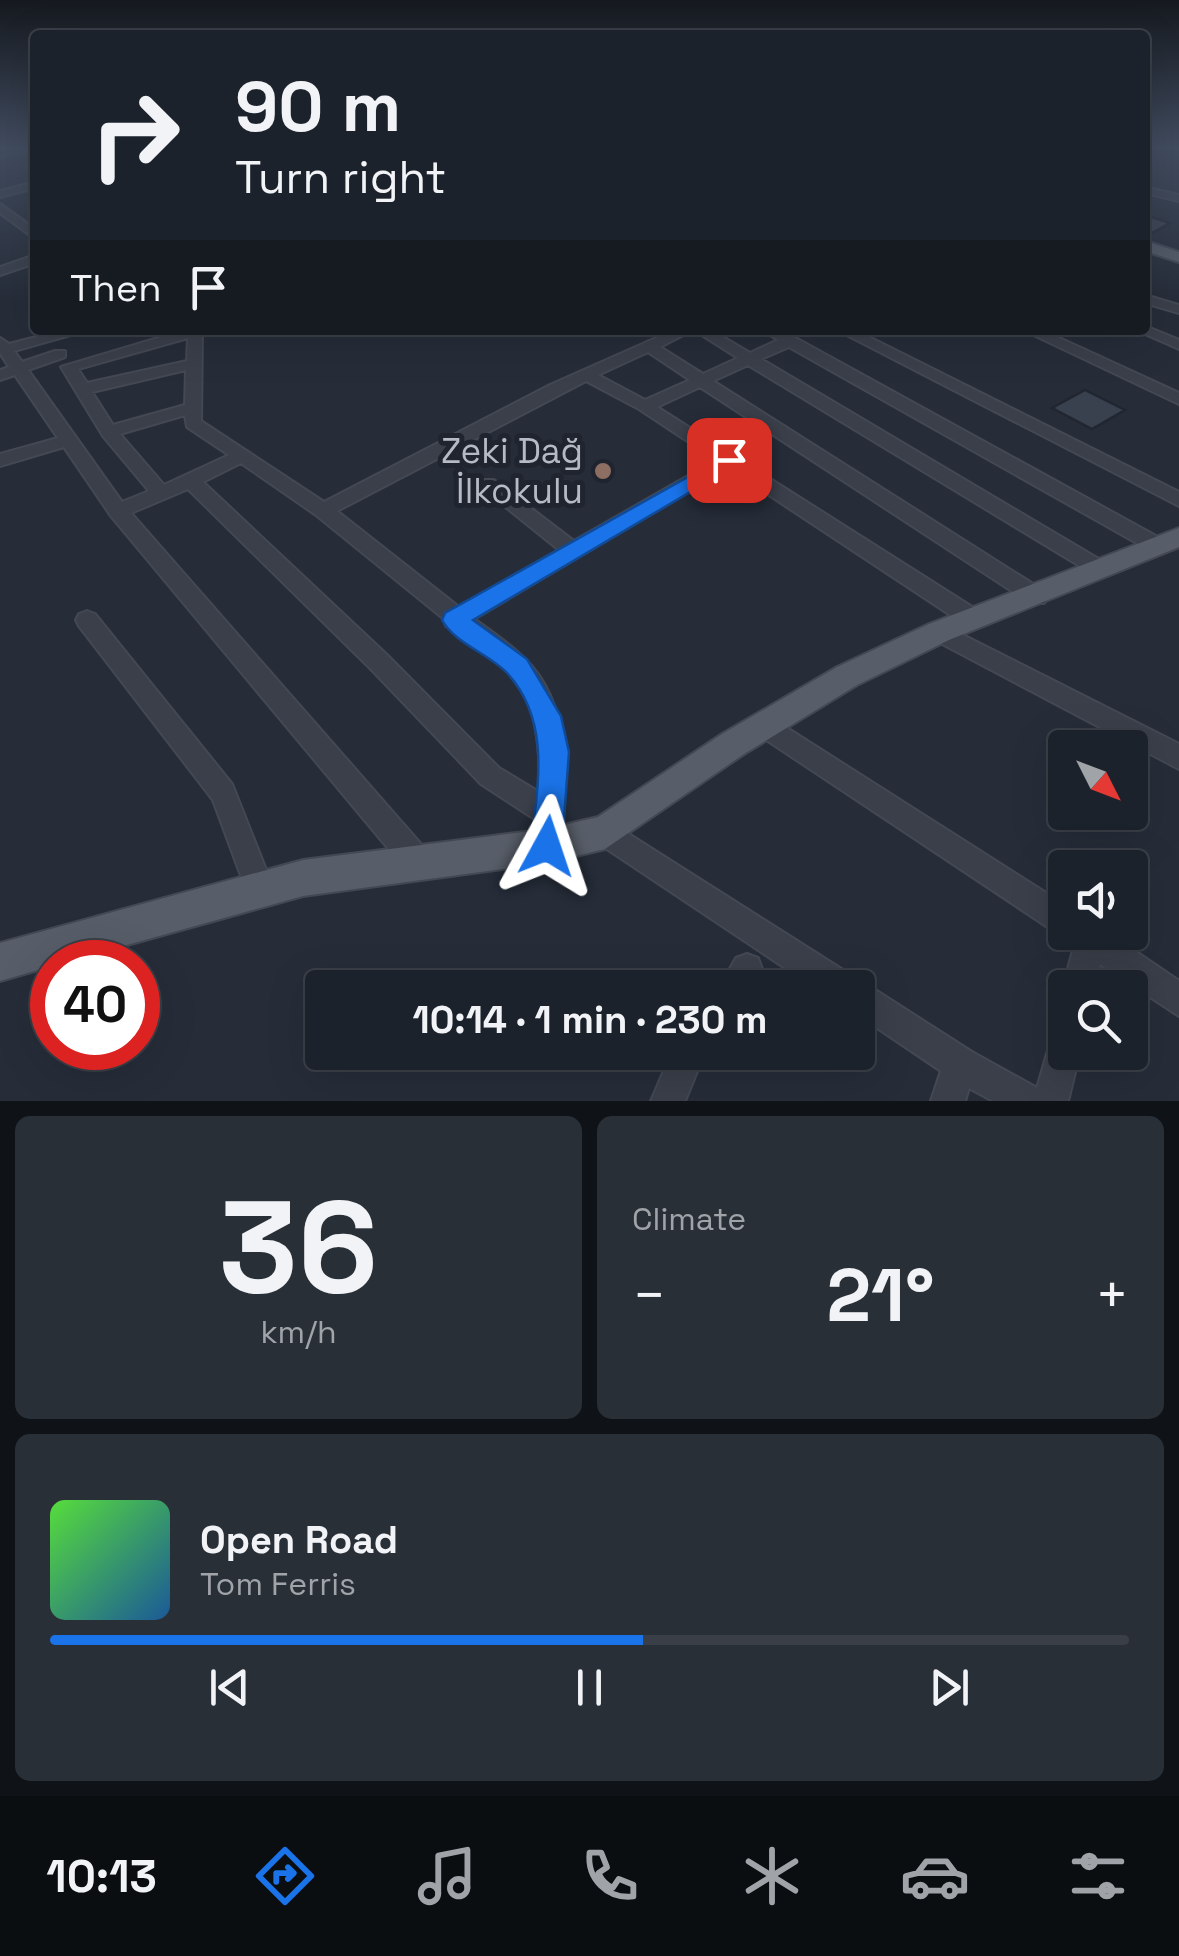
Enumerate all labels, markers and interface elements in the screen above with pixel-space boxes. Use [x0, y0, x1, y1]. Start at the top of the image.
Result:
text: 90 m [235, 62, 401, 151]
icon: right [70, 70, 200, 200]
text: Turn right [235, 149, 446, 206]
icon: arrive [181, 260, 236, 315]
text: Then [70, 264, 161, 312]
pin [687, 418, 772, 503]
place label: Zeki Dağ İlkokulu [441, 429, 583, 513]
icon: arrive [702, 433, 757, 488]
marker: Zeki Dağ İlkokulu [592, 460, 614, 482]
north arrow [1048, 730, 1148, 830]
map controls [1048, 730, 1148, 1070]
position arrow [495, 794, 599, 898]
button: sound [1048, 850, 1148, 950]
speed limit sign: 40 [30, 940, 160, 1070]
button: search [1048, 970, 1148, 1070]
text: 10:14 · 1 min · 230 m [413, 996, 767, 1044]
text: 36 [219, 1164, 378, 1330]
text: Climate [632, 1199, 746, 1239]
text: 21° [826, 1247, 935, 1343]
text: − [632, 1260, 666, 1330]
text: + [1095, 1260, 1129, 1330]
text: km/h [260, 1312, 337, 1352]
text: Open Road [200, 1516, 398, 1564]
text: Tom Ferris [200, 1564, 356, 1604]
icon: previous [202, 1660, 257, 1715]
icon: pause [562, 1660, 617, 1715]
icon: next [922, 1660, 977, 1715]
icon: directions [250, 1841, 320, 1911]
icon: music [412, 1841, 482, 1911]
icon: phone [575, 1841, 645, 1911]
icon: climate [737, 1841, 807, 1911]
icon: car [900, 1841, 970, 1911]
icon: filters [1063, 1841, 1133, 1911]
text: 10:13 [46, 1848, 157, 1905]

